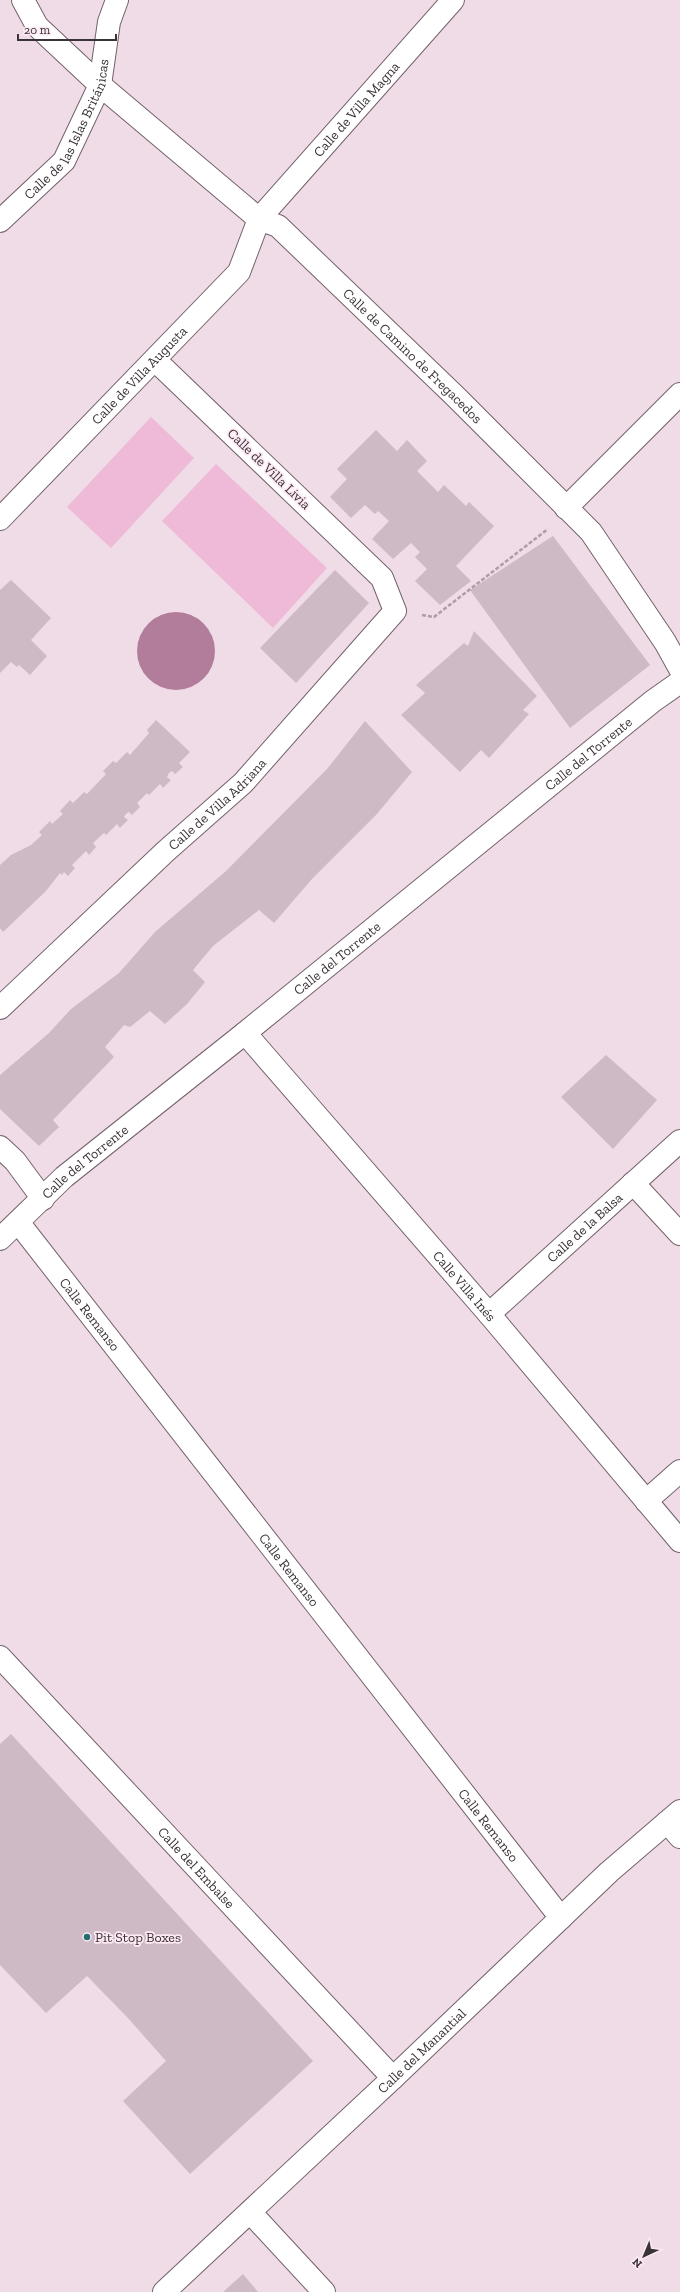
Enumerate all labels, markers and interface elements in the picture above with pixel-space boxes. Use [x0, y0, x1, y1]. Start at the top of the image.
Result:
scale bar [18, 16, 116, 42]
text: 20 m [24, 23, 51, 37]
street label: Calle de las Islas Británicas [20, 58, 112, 203]
street label: Calle de Villa Magna [310, 58, 403, 160]
street label: Calle de Camino de Fregacedos [340, 285, 486, 427]
street label: Calle de Villa Augusta [88, 322, 191, 428]
street label: Calle de Villa Livia [224, 425, 314, 513]
street label: Calle del Torrente [541, 713, 636, 794]
street label: Calle de Villa Adriana [165, 754, 270, 854]
street label: Calle del Torrente [290, 917, 384, 999]
street label: Calle del Torrente [38, 1121, 132, 1202]
street label: Calle de la Balsa [543, 1189, 626, 1266]
street label: Calle Villa Inés [429, 1247, 500, 1325]
street label: Calle Remanso [56, 1274, 124, 1354]
street label: Calle Remanso [255, 1530, 323, 1610]
street label: Calle Remanso [455, 1785, 522, 1865]
street label: Calle del Embalse [154, 1823, 239, 1912]
place label: Pit Stop Boxes [95, 1929, 181, 1946]
marker: Pit Stop Boxes [82, 1932, 92, 1942]
street label: Calle del Manantial [374, 2004, 470, 2097]
north arrow [624, 2236, 664, 2276]
text: N [629, 2255, 645, 2270]

